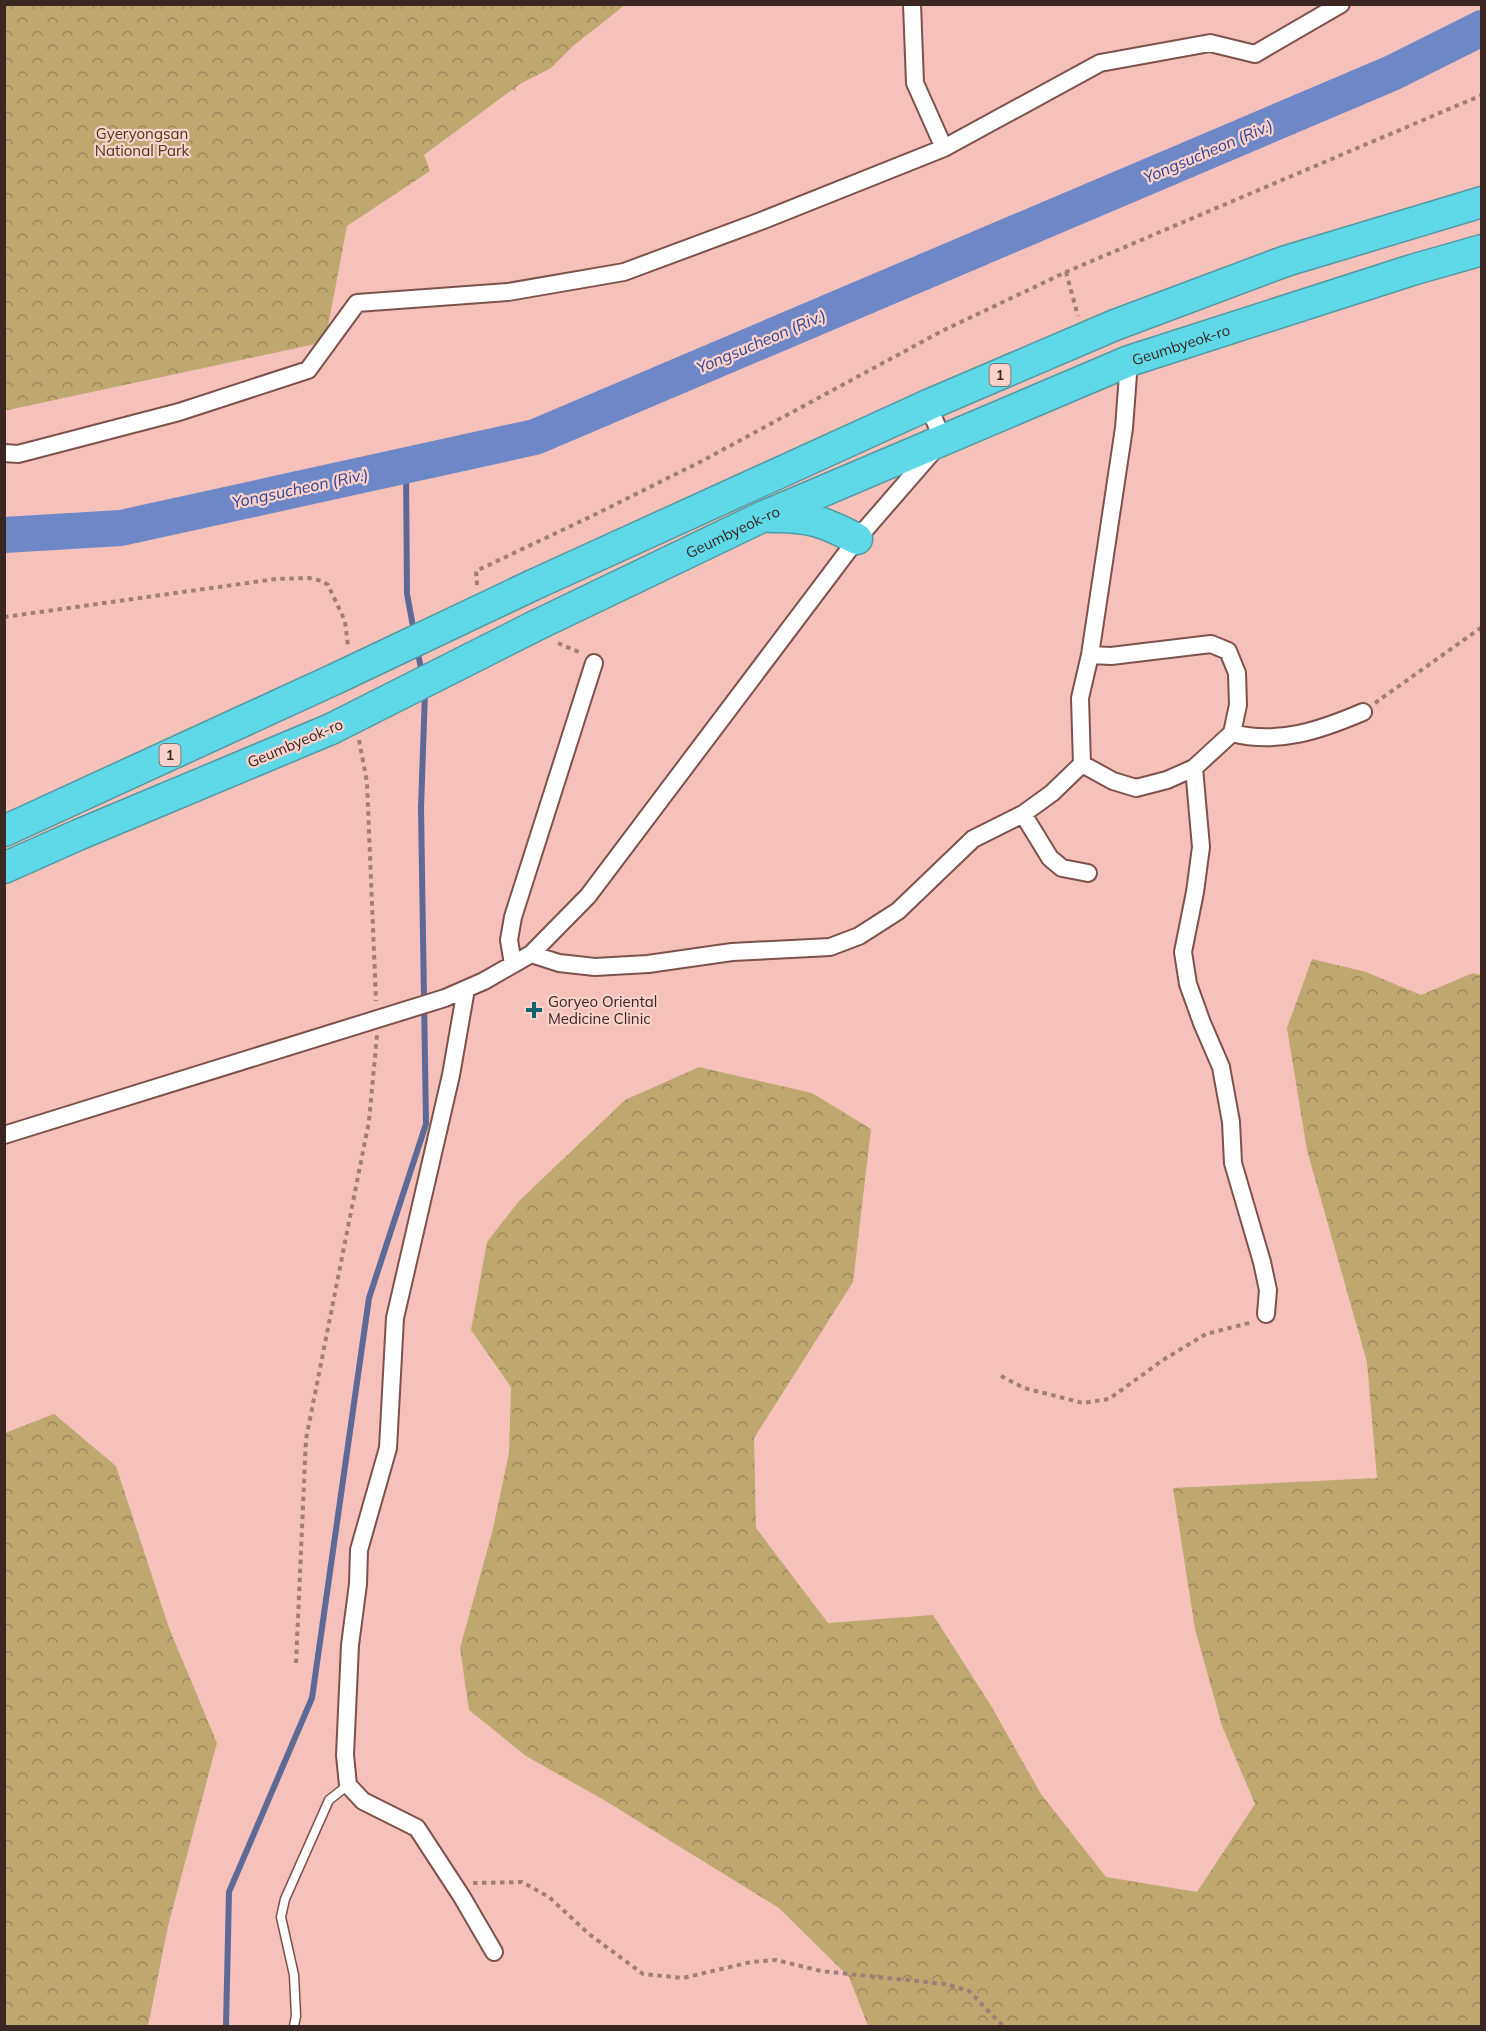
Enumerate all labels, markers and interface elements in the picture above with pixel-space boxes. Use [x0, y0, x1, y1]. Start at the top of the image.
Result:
water label: Yongsucheon (Riv.) [1140, 115, 1276, 187]
park label: Gyeryongsan National Park [95, 124, 189, 160]
water label: Yongsucheon (Riv.) [693, 305, 829, 377]
street label: Geumbyeok-ro [1129, 320, 1232, 369]
road number: 1 [990, 364, 1010, 386]
water label: Yongsucheon (Riv.) [230, 464, 370, 512]
street label: Geumbyeok-ro [682, 501, 783, 562]
street label: Geumbyeok-ro [244, 714, 346, 772]
road number: 1 [160, 744, 180, 766]
place label: Goryeo Oriental Medicine Clinic [548, 992, 657, 1028]
marker: Goryeo Oriental Medicine Clinic [525, 1001, 543, 1019]

